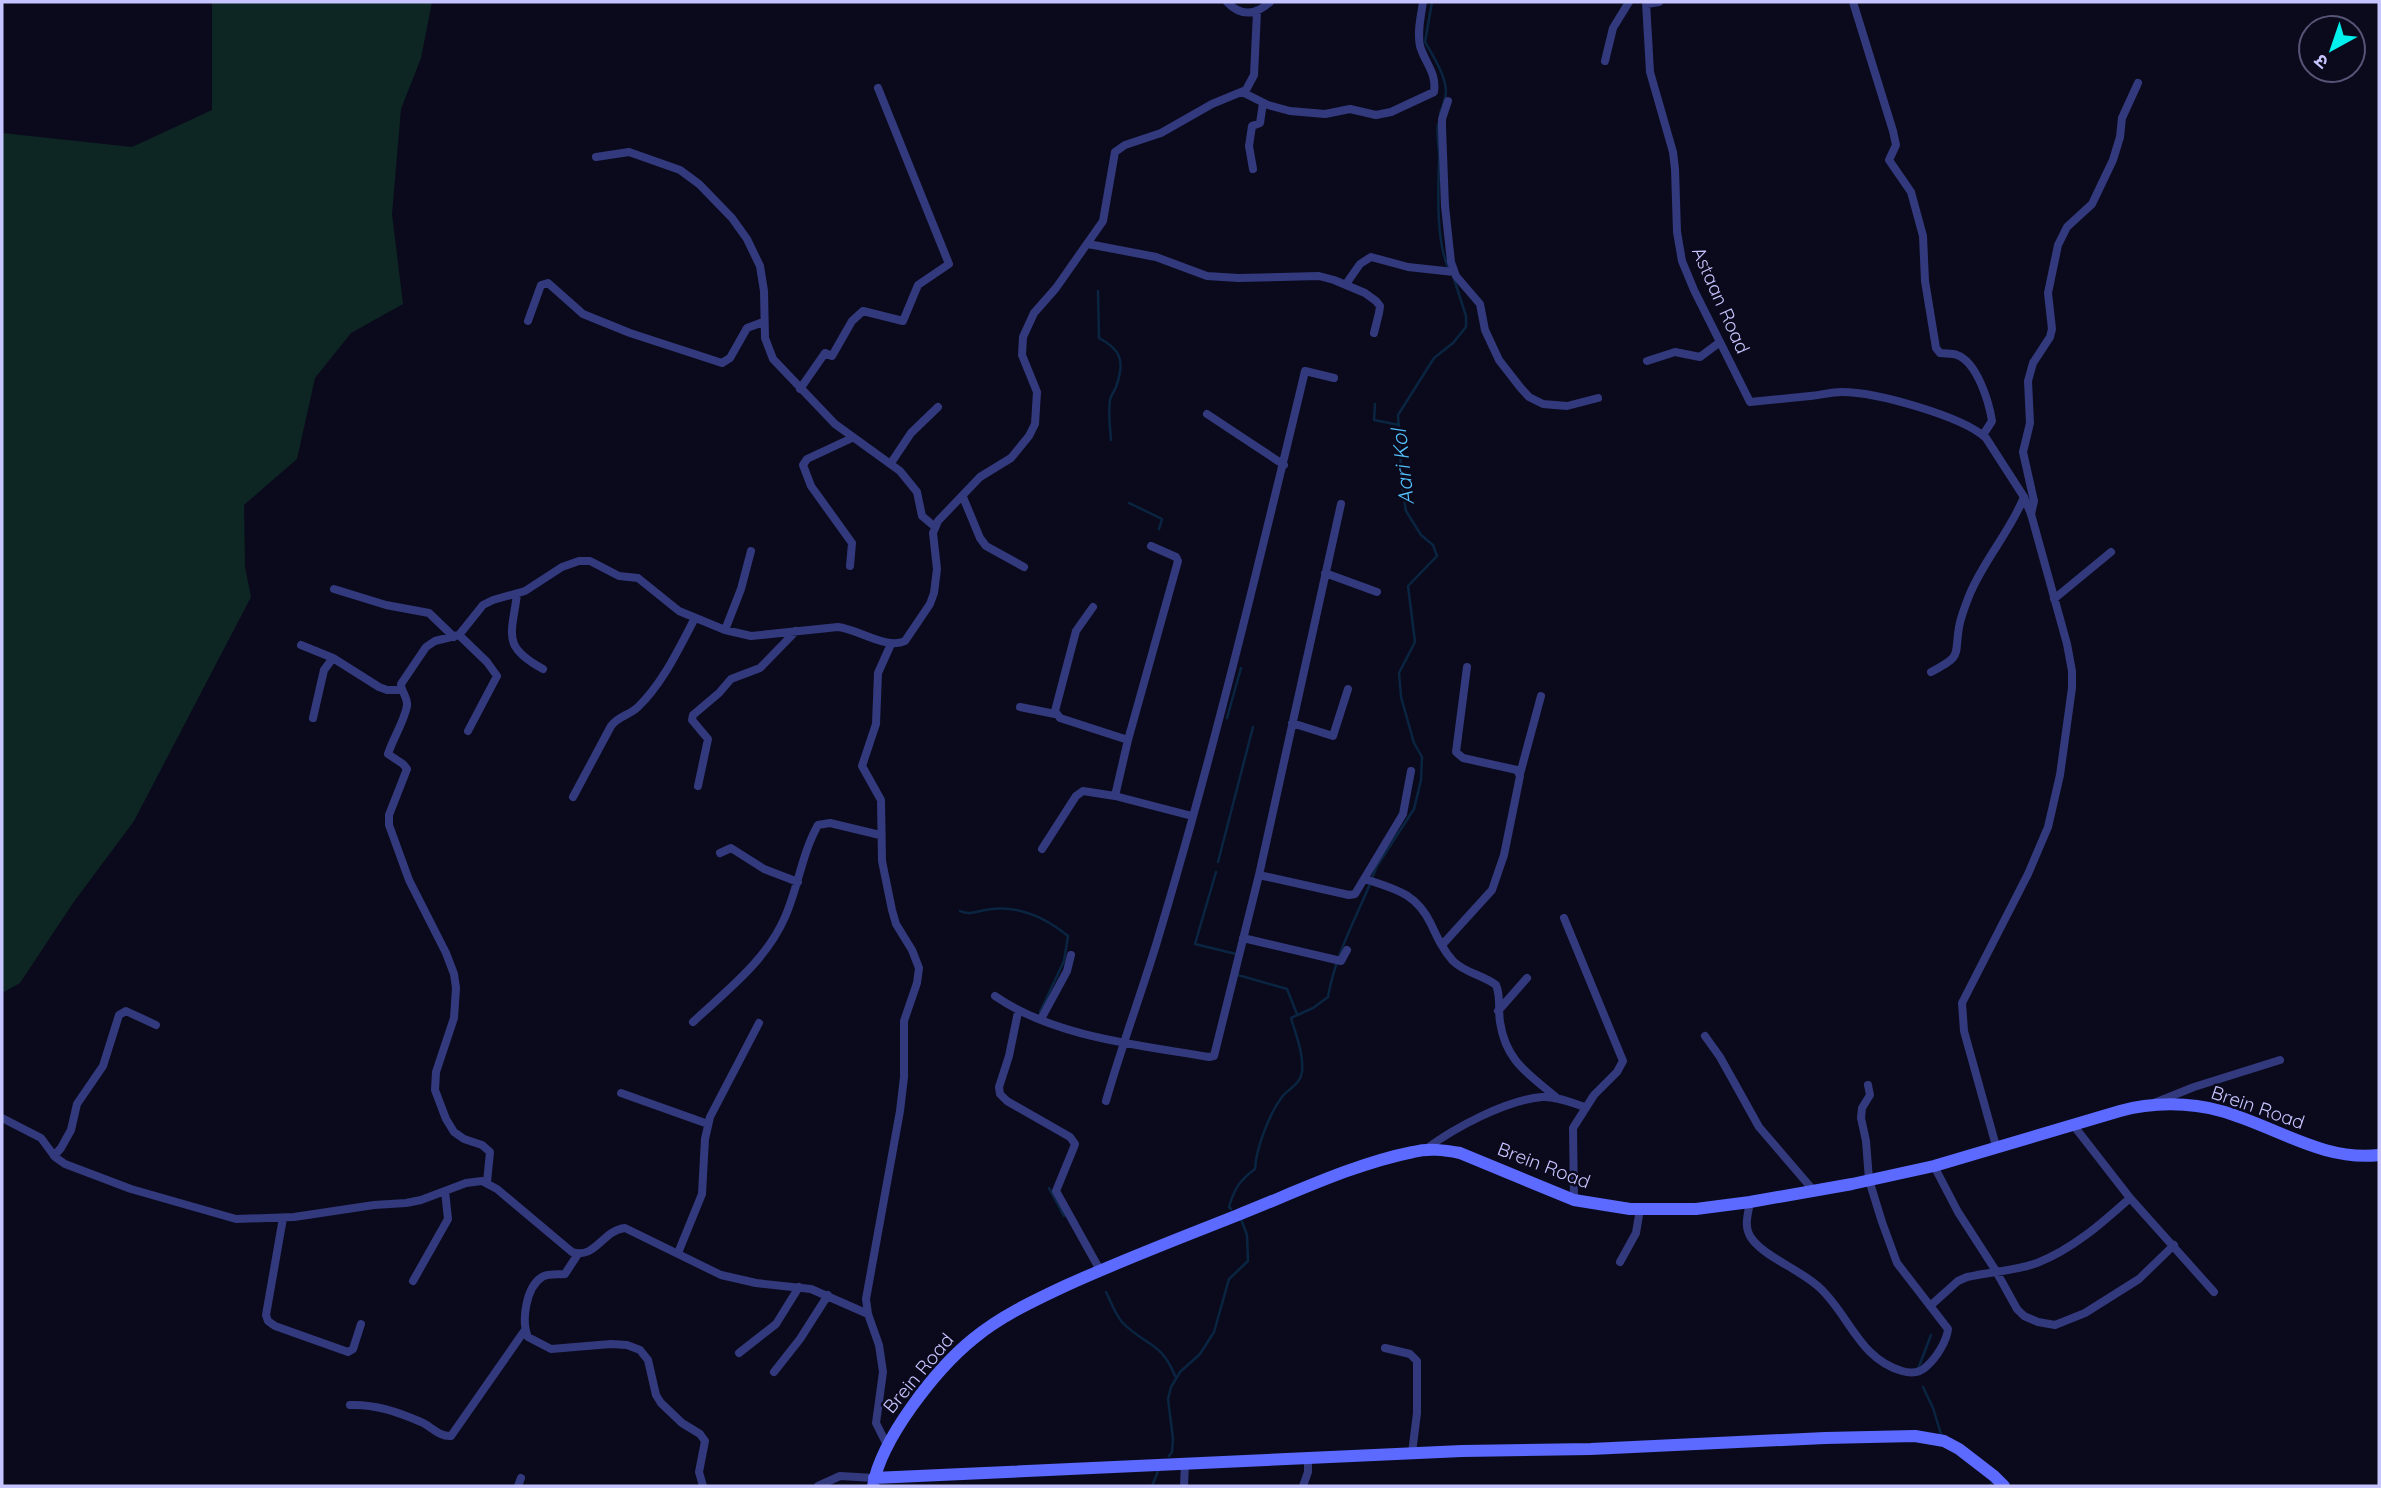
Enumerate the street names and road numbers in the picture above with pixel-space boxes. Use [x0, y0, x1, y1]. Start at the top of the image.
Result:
street label: Astaan Road [1687, 243, 1755, 357]
street label: Brein Road [2208, 1080, 2308, 1134]
street label: Brein Road [1494, 1136, 1594, 1194]
street label: Brein Road [878, 1328, 958, 1418]

